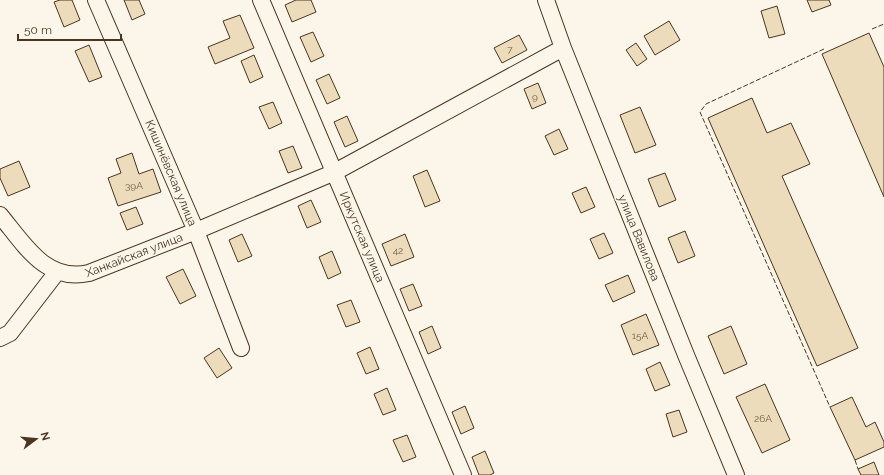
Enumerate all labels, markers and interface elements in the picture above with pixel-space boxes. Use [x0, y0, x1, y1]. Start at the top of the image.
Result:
scale bar [18, 16, 121, 42]
text: 50 m [24, 23, 52, 37]
house number: 7 [507, 44, 513, 55]
house number: 9 [532, 91, 538, 102]
street label: Кишинёвская улица [142, 118, 200, 228]
house number: 39А [125, 180, 143, 191]
street label: Иркутская улица [337, 190, 387, 284]
street label: улица Вавилова [615, 193, 663, 283]
street label: Ханкайская улица [83, 230, 185, 280]
house number: 42 [393, 245, 403, 256]
house number: 15А [632, 330, 648, 341]
house number: 26А [754, 413, 772, 424]
north arrow [16, 419, 56, 459]
text: N [38, 431, 53, 442]

